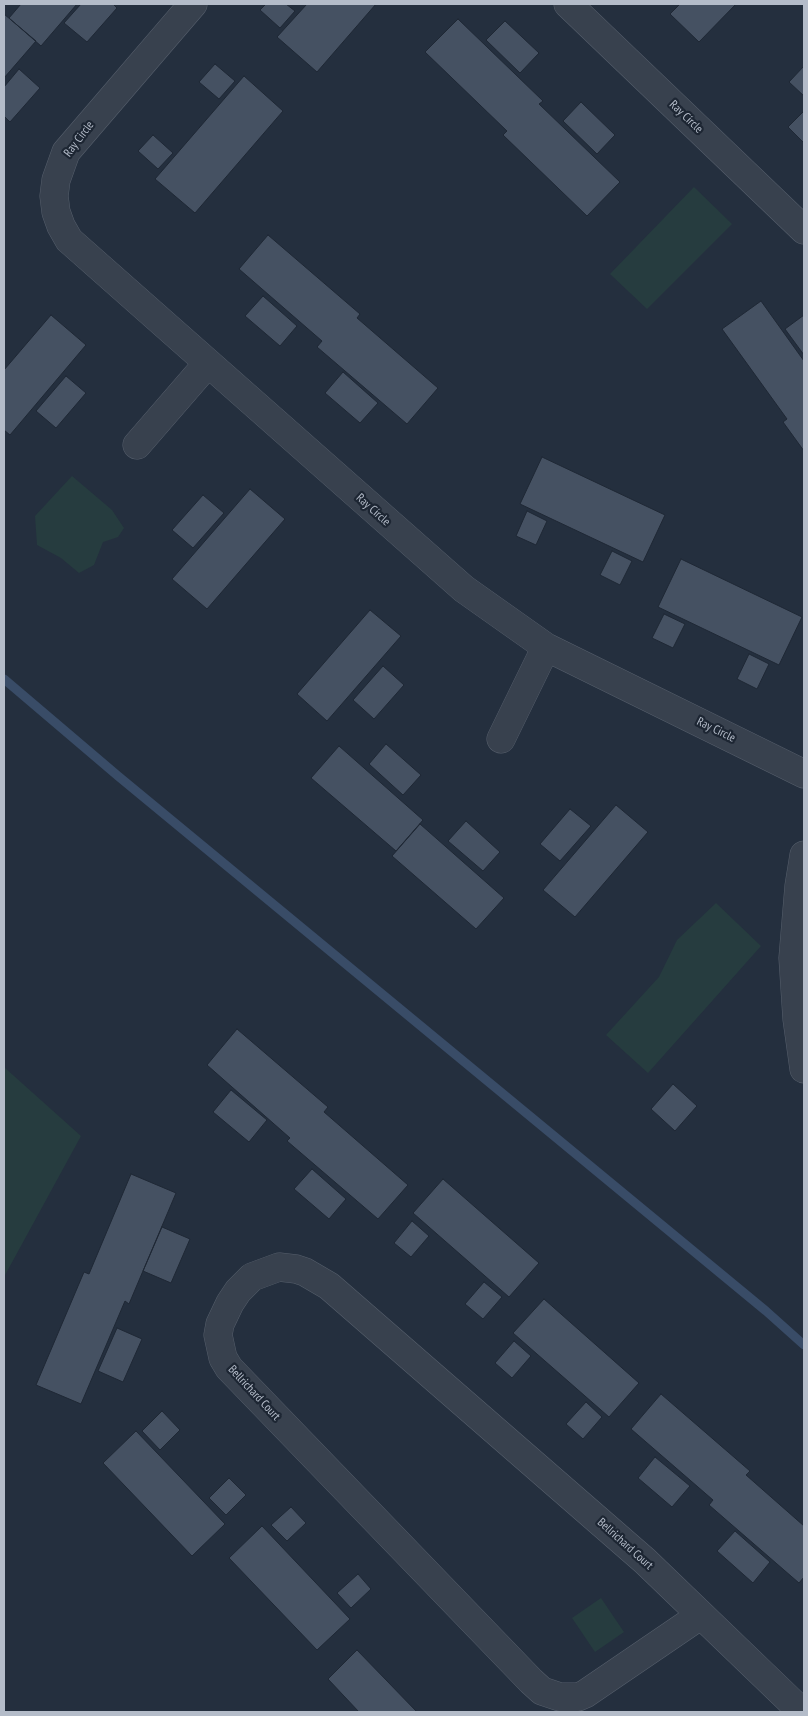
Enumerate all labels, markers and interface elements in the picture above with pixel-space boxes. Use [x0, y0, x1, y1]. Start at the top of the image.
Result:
street label: Ray Circle [666, 98, 706, 136]
street label: Ray Circle [61, 118, 97, 160]
street label: Ray Circle [353, 491, 393, 529]
street label: Ray Circle [694, 715, 738, 745]
street label: Bellrichard Court [225, 1363, 283, 1423]
street label: Bellrichard Court [594, 1515, 656, 1573]

